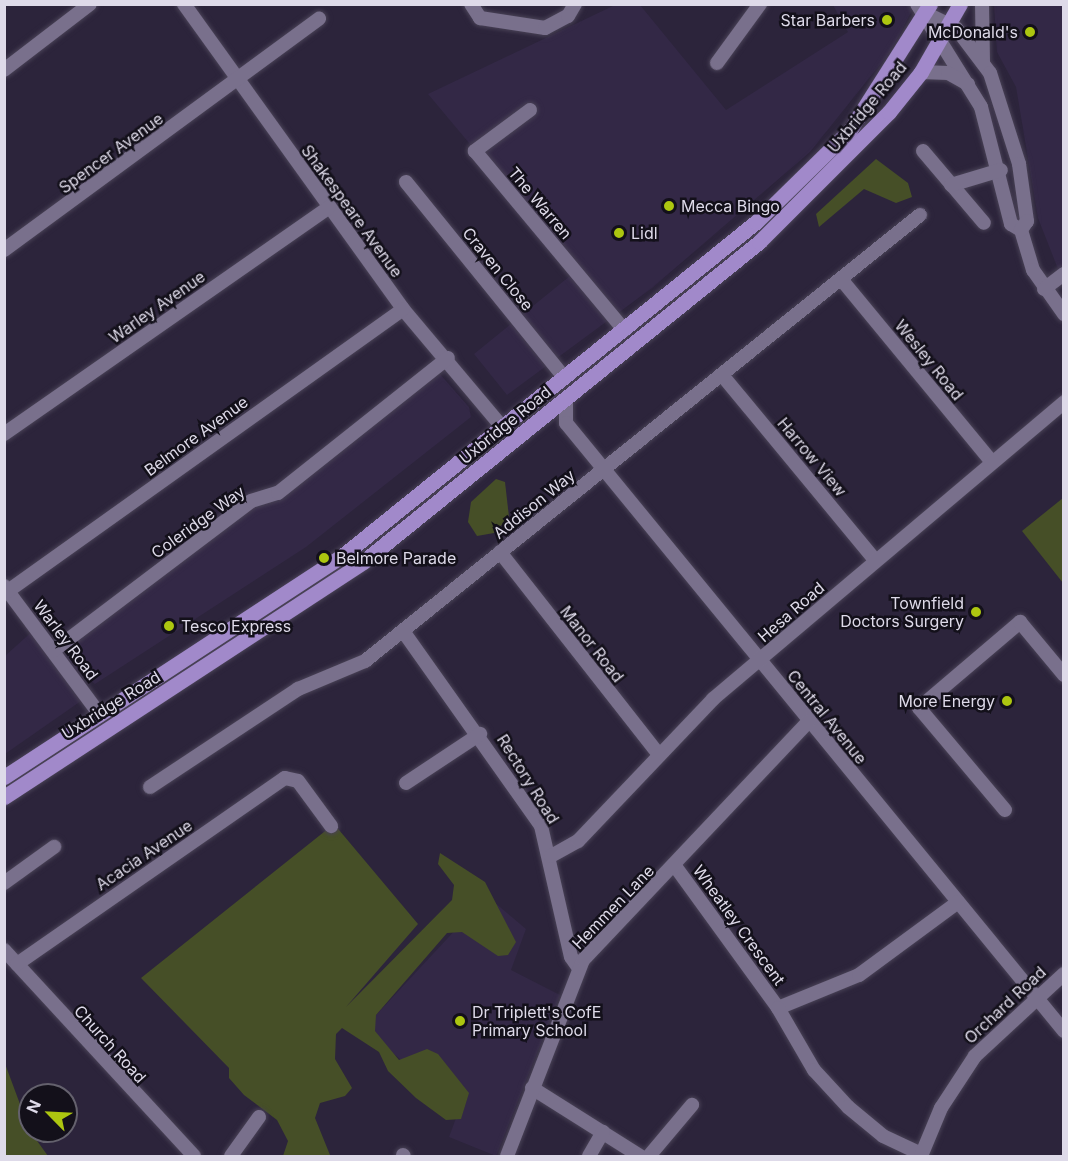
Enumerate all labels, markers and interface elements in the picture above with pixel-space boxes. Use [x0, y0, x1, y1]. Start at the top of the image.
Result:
place label: Star Barbers [781, 10, 875, 30]
marker: Star Barbers [880, 13, 894, 27]
place label: McDonald's [928, 22, 1018, 42]
marker: McDonald's [1023, 25, 1037, 39]
street label: Uxbridge Road [823, 58, 911, 156]
street label: Spencer Avenue [55, 109, 167, 197]
street label: Shakespeare Avenue [298, 141, 406, 281]
street label: The Warren [504, 163, 576, 243]
place label: Mecca Bingo [681, 196, 780, 216]
marker: Mecca Bingo [662, 199, 676, 213]
place label: Lidl [631, 223, 658, 243]
street label: Craven Close [459, 224, 537, 314]
marker: Lidl [612, 226, 626, 240]
street label: Warley Avenue [105, 267, 209, 347]
street label: Wesley Road [891, 316, 967, 404]
street label: Uxbridge Road [455, 382, 555, 468]
street label: Belmore Avenue [141, 392, 251, 480]
street label: Harrow View [774, 414, 850, 500]
street label: Addison Way [489, 465, 579, 543]
street label: Coleridge Way [148, 482, 248, 562]
place label: Belmore Parade [336, 548, 456, 568]
marker: Belmore Parade [317, 551, 331, 565]
street label: Hesa Road [754, 578, 828, 646]
place label: Townfield Doctors Surgery [840, 593, 964, 631]
street label: Warley Road [30, 596, 102, 684]
street label: Manor Road [556, 602, 628, 686]
marker: Townfield Doctors Surgery [969, 605, 983, 619]
place label: Tesco Express [181, 616, 291, 636]
marker: Tesco Express [162, 619, 176, 633]
street label: Central Avenue [783, 666, 871, 768]
street label: Uxbridge Road [58, 667, 164, 743]
place label: More Energy [898, 691, 995, 711]
marker: More Energy [1000, 694, 1014, 708]
street label: Rectory Road [493, 731, 563, 827]
street label: Acacia Avenue [92, 816, 196, 894]
street label: Hemmen Lane [568, 861, 658, 953]
street label: Wheatley Crescent [689, 861, 789, 989]
street label: Orchard Road [960, 962, 1050, 1048]
street label: Church Road [70, 1001, 150, 1087]
place label: Dr Triplett's CofE Primary School [472, 1002, 601, 1040]
marker: Dr Triplett's CofE Primary School [453, 1014, 467, 1028]
north arrow [18, 1083, 78, 1143]
text: N [22, 1097, 45, 1116]

